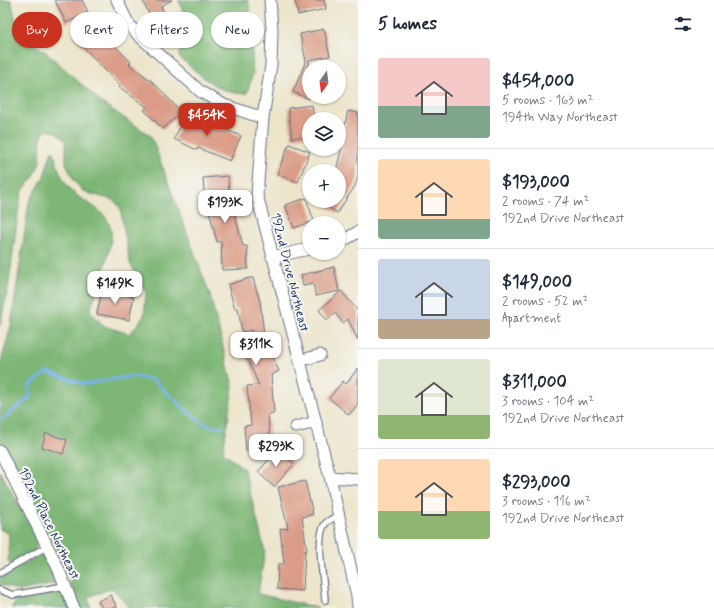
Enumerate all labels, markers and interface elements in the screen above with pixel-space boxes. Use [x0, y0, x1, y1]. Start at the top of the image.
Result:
chip: Buy [12, 12, 62, 48]
chip: Rent [70, 12, 128, 48]
chip: Filters [136, 12, 203, 48]
chip: New [211, 12, 264, 48]
text: 5 homes [378, 13, 437, 35]
icon: filters [672, 13, 694, 35]
north arrow [302, 60, 346, 104]
map controls [302, 60, 346, 260]
text: $454,000 [502, 70, 574, 92]
icon: home [410, 74, 458, 122]
text: 5 rooms · 163 m² [502, 92, 593, 109]
pin: $454K [179, 103, 235, 137]
text: $454K [188, 107, 226, 124]
text: 194th Way Northeast [502, 109, 618, 126]
button: layers [302, 112, 346, 156]
button: + [302, 164, 346, 208]
text: $193,000 [502, 171, 570, 193]
icon: home [410, 175, 458, 223]
pin: $193K [197, 190, 253, 224]
text: 2 rooms · 74 m² [502, 193, 589, 210]
text: $193K [207, 194, 243, 211]
text: 192nd Drive Northeast [502, 210, 624, 227]
street label: 192nd Drive Northeast [267, 211, 313, 334]
button: − [302, 216, 346, 260]
pin: $149K [87, 271, 143, 305]
text: $149,000 [502, 271, 572, 293]
text: $149K [96, 275, 134, 292]
icon: home [410, 275, 458, 323]
text: 2 rooms · 52 m² [502, 293, 588, 310]
text: Apartment [502, 310, 561, 327]
pin: $311K [228, 332, 284, 366]
text: $311K [239, 336, 273, 353]
text: $311,000 [502, 371, 567, 393]
icon: home [410, 375, 458, 423]
text: 3 rooms · 104 m² [502, 393, 594, 410]
text: 192nd Drive Northeast [502, 410, 624, 427]
pin: $293K [248, 434, 304, 468]
text: $293K [258, 438, 294, 455]
street label: 192nd Place Northeast [14, 465, 83, 583]
text: $293,000 [502, 471, 571, 493]
icon: home [410, 475, 458, 523]
text: 3 rooms · 116 m² [502, 493, 591, 510]
text: 192nd Drive Northeast [502, 510, 624, 527]

